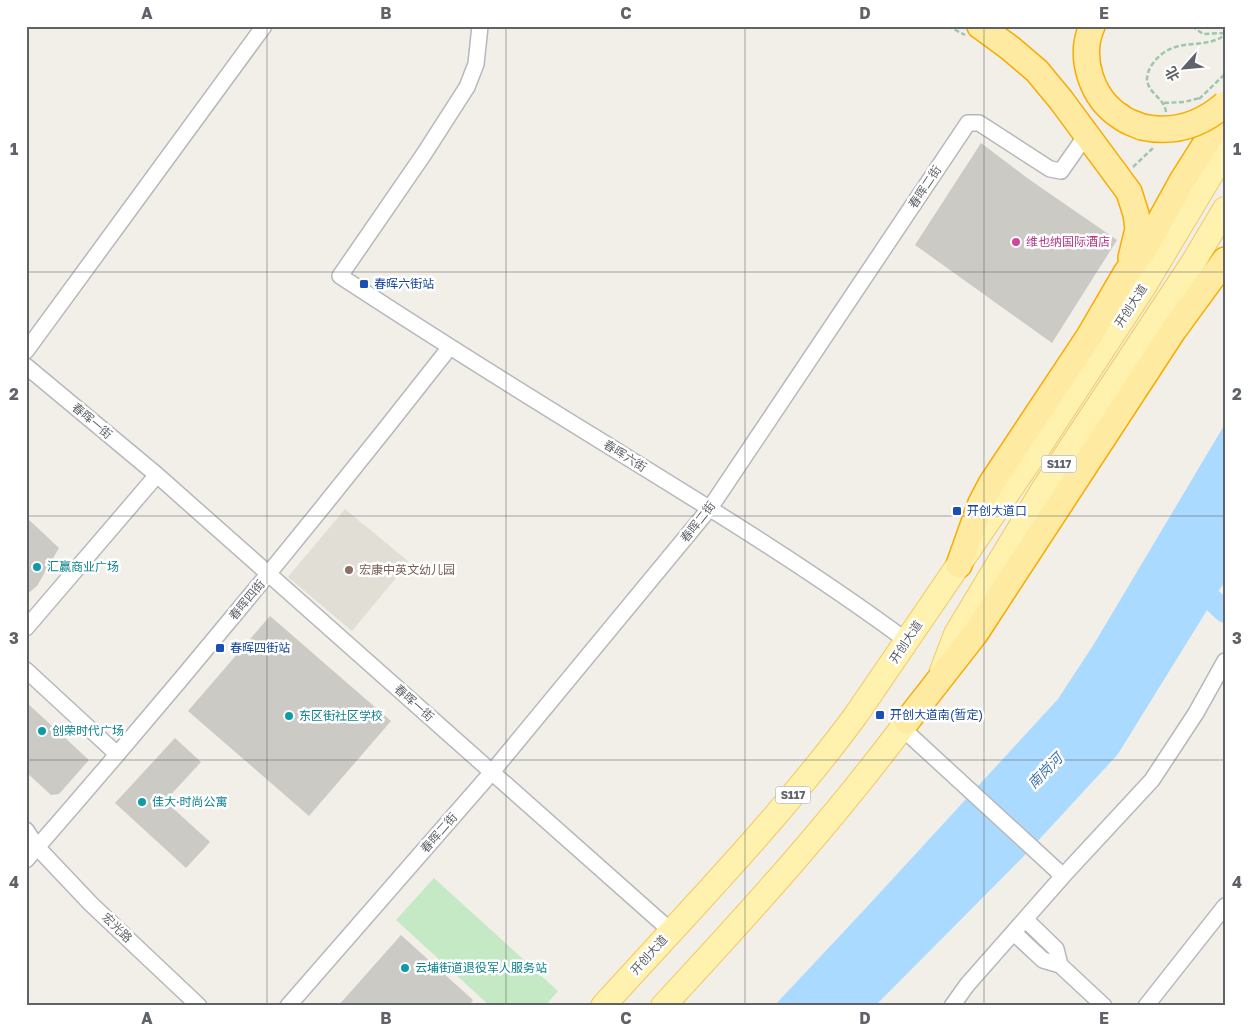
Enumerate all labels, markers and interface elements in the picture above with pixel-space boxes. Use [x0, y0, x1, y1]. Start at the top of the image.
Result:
text: A [141, 3, 153, 23]
text: B [380, 3, 392, 23]
text: C [620, 3, 632, 23]
text: D [859, 3, 871, 23]
text: E [1099, 3, 1109, 23]
north arrow [1158, 42, 1208, 92]
text: 北 [1161, 64, 1183, 84]
text: 1 [10, 139, 18, 159]
text: 1 [1233, 139, 1241, 159]
street label: 春晖二街 [905, 163, 944, 211]
place label: 维也纳国际酒店 [1026, 234, 1110, 249]
marker: 维也纳国际酒店 [1010, 236, 1022, 248]
place label: 春晖六街站 [374, 276, 434, 291]
marker: 春晖六街站 [358, 278, 370, 290]
street label: 开创大道 [1111, 282, 1150, 330]
text: 2 [9, 384, 19, 404]
text: 2 [1232, 384, 1242, 404]
street label: 春晖一街 [69, 399, 116, 442]
street label: 春晖六街 [601, 436, 650, 475]
road number: S117 [1042, 456, 1076, 472]
street label: 春晖二街 [677, 498, 718, 545]
place label: 开创大道口 [967, 503, 1027, 518]
marker: 开创大道口 [951, 505, 963, 517]
place label: 汇赢商业广场 [47, 559, 119, 574]
marker: 汇赢商业广场 [31, 561, 43, 573]
place label: 宏康中英文幼儿园 [359, 562, 455, 577]
marker: 宏康中英文幼儿园 [343, 564, 355, 576]
street label: 春晖四街 [225, 576, 268, 623]
street label: 开创大道 [886, 618, 925, 666]
text: 3 [9, 628, 19, 648]
text: 3 [1232, 628, 1242, 648]
place label: 春晖四街站 [230, 640, 290, 655]
marker: 春晖四街站 [214, 642, 226, 654]
street label: 春晖一街 [391, 681, 437, 724]
place label: 开创大道南(暂定) [890, 707, 983, 722]
place label: 东区街社区学校 [299, 708, 383, 723]
marker: 开创大道南(暂定) [874, 709, 886, 721]
marker: 东区街社区学校 [283, 710, 295, 722]
place label: 创荣时代广场 [52, 723, 124, 738]
marker: 创荣时代广场 [36, 725, 48, 737]
water label: 南岗河 [1024, 747, 1067, 792]
road number: S117 [776, 786, 810, 804]
place label: 佳大·时尚公寓 [152, 794, 228, 809]
marker: 佳大·时尚公寓 [136, 796, 148, 808]
street label: 春晖二街 [417, 810, 460, 856]
text: 4 [9, 872, 19, 892]
text: 4 [1232, 872, 1242, 892]
street label: 宏光路 [99, 910, 136, 946]
street label: 开创大道 [627, 932, 670, 978]
place label: 云埔街道退役军人服务站 [415, 960, 547, 975]
marker: 云埔街道退役军人服务站 [399, 962, 411, 974]
text: A [141, 1008, 153, 1028]
text: B [380, 1008, 392, 1028]
text: C [620, 1008, 632, 1028]
text: D [859, 1008, 871, 1028]
text: E [1099, 1008, 1109, 1028]

